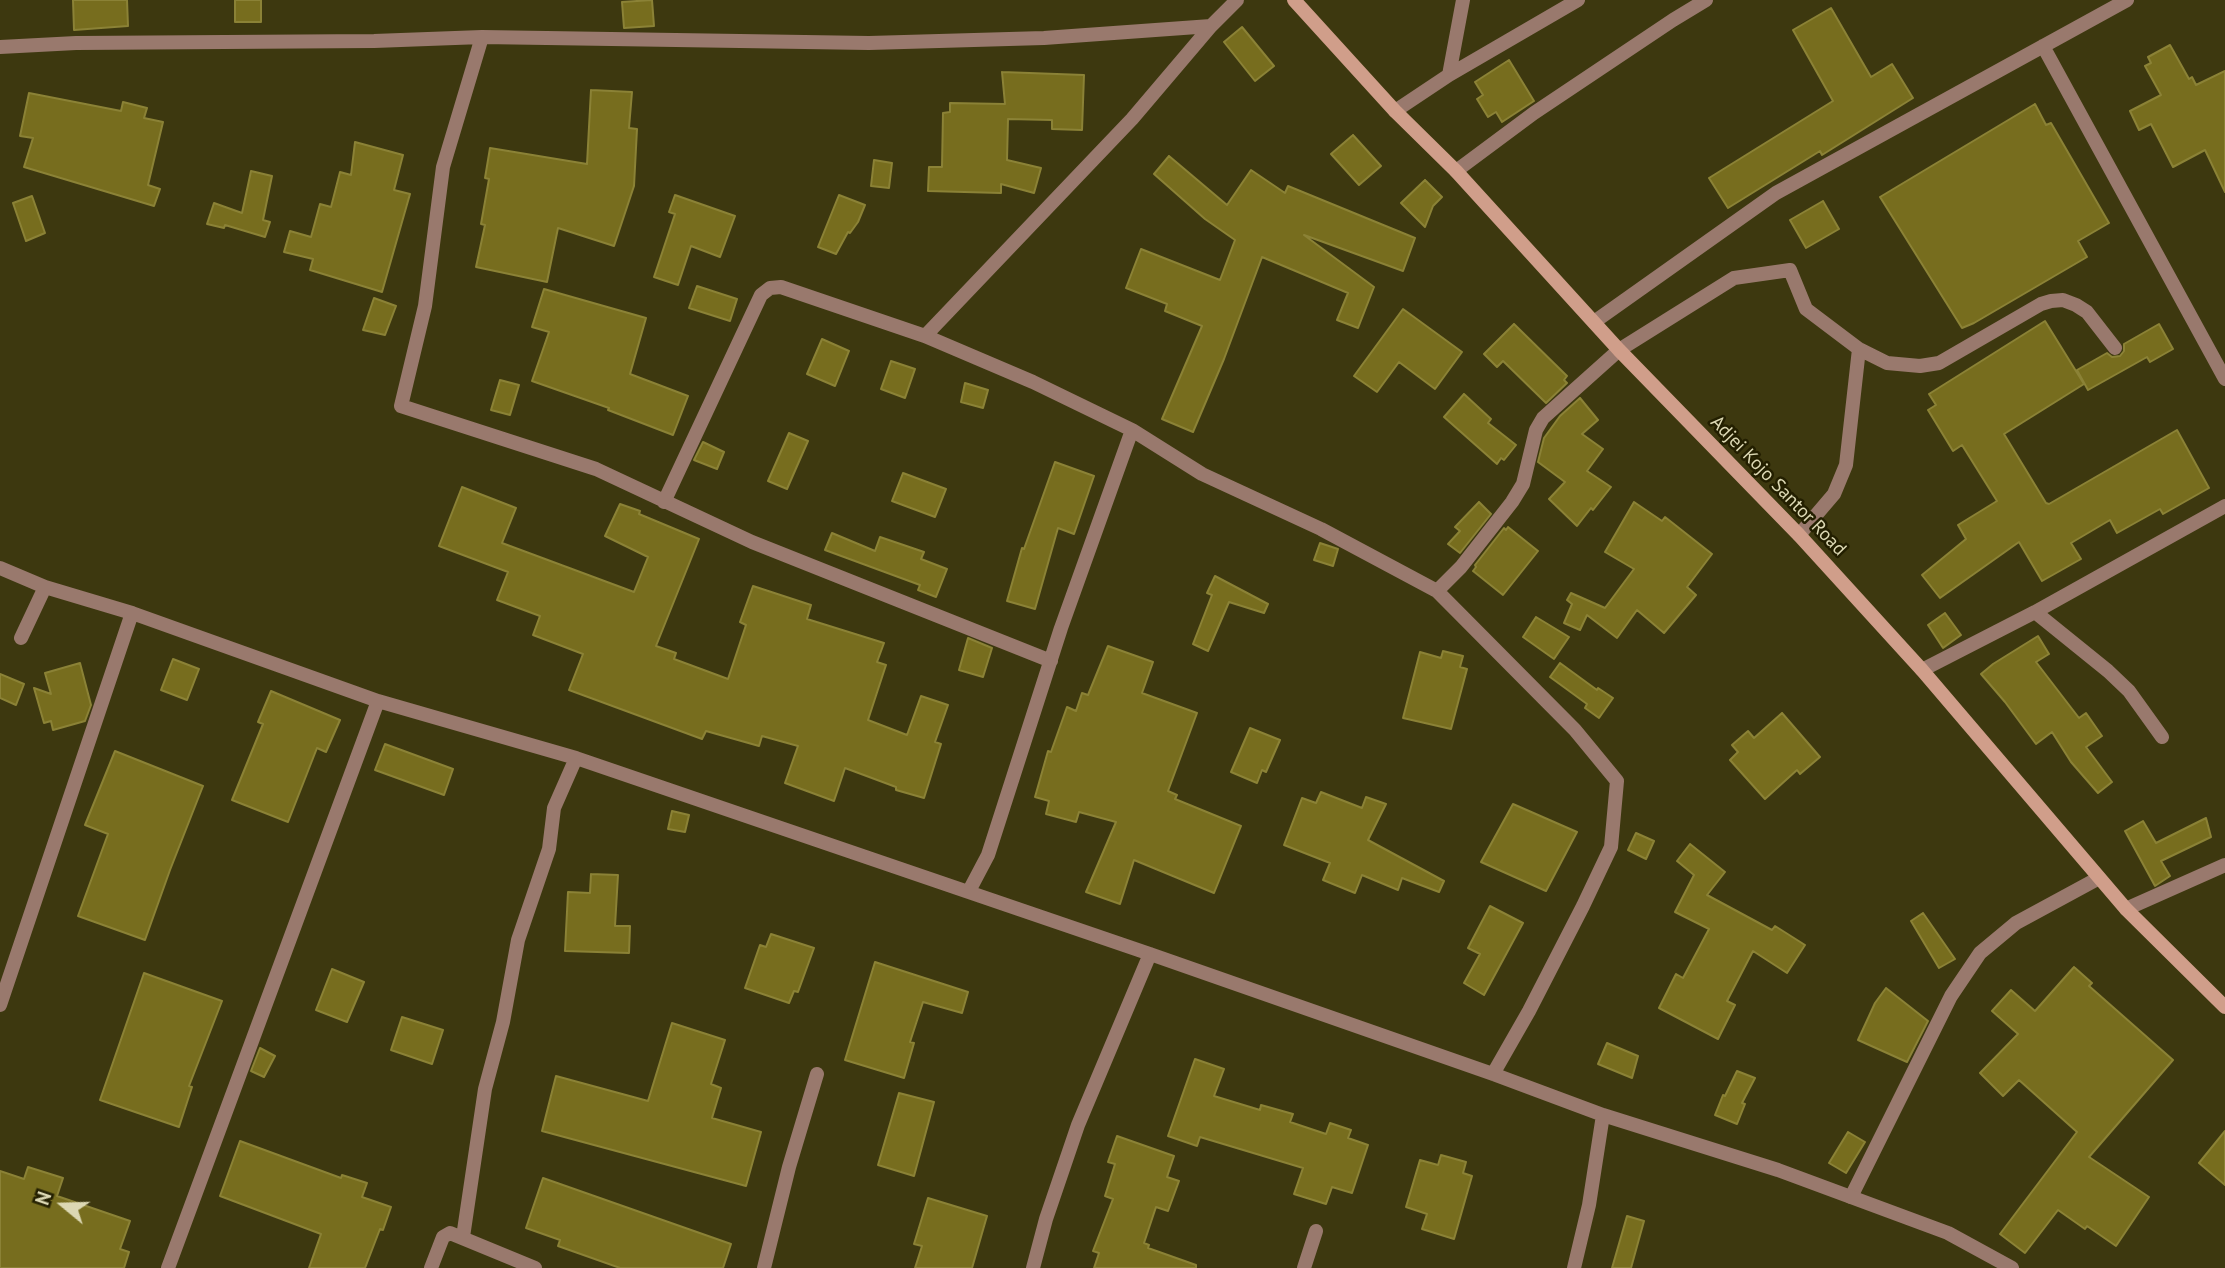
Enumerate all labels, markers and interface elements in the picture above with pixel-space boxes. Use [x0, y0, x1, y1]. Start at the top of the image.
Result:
street label: Adjei Kojo Santor Road [1705, 411, 1851, 561]
north arrow [28, 1170, 98, 1240]
text: N [30, 1188, 57, 1208]

